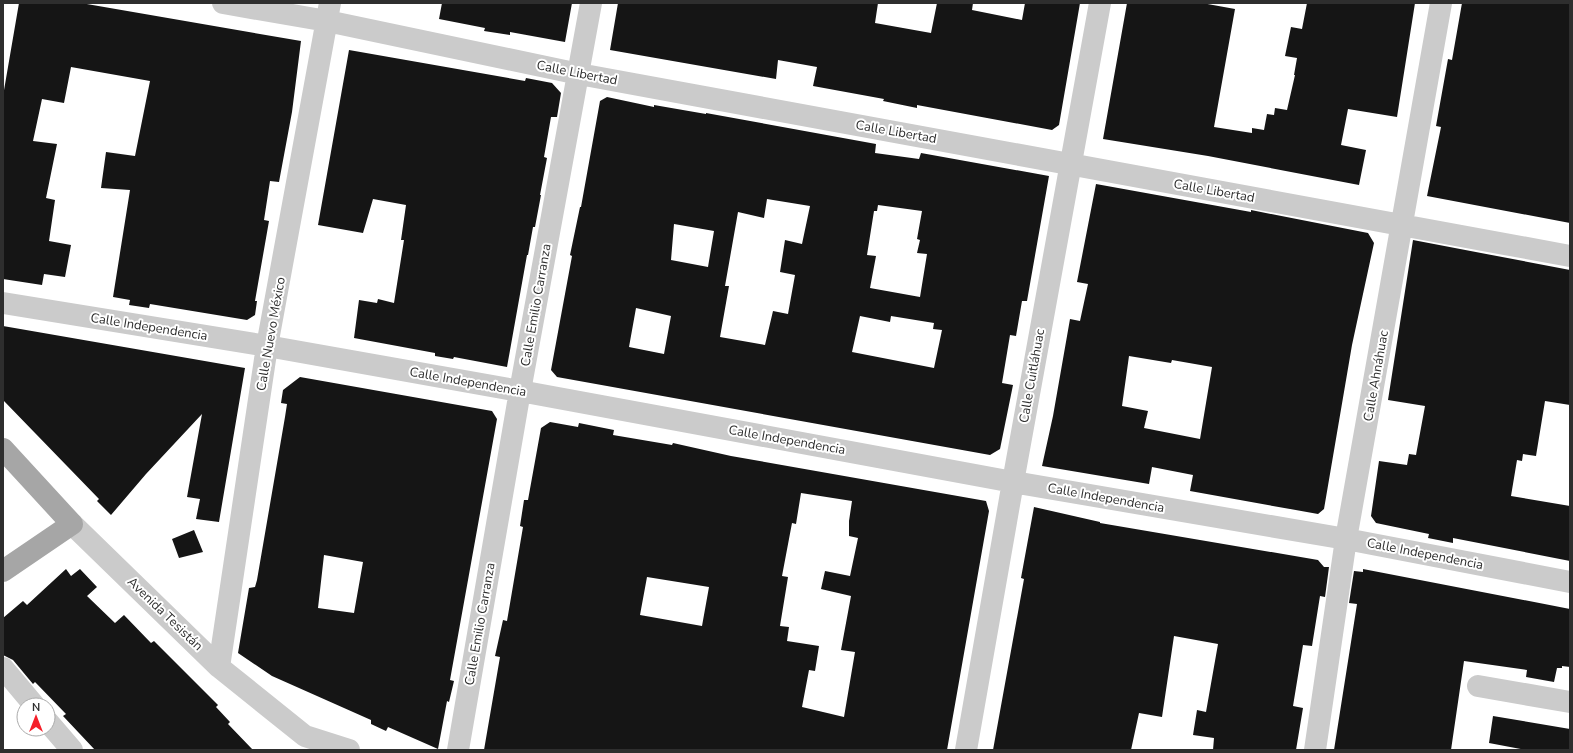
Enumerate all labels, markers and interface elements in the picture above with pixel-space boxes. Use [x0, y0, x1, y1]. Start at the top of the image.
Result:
street label: Calle Libertad [535, 56, 619, 90]
street label: Calle Libertad [854, 116, 938, 148]
street label: Calle Libertad [1172, 175, 1256, 207]
street label: Calle Emilio Carranza [516, 242, 556, 368]
street label: Calle Nuevo México [252, 276, 290, 392]
street label: Calle Independencia [89, 309, 209, 345]
street label: Calle Cuitláhuac [1015, 328, 1049, 424]
street label: Calle Ahnáhuac [1359, 329, 1393, 423]
street label: Calle Independencia [408, 363, 528, 401]
street label: Calle Independencia [727, 421, 847, 459]
street label: Calle Independencia [1046, 479, 1166, 517]
street label: Calle Independencia [1365, 534, 1485, 574]
street label: Calle Emilio Carranza [460, 561, 500, 687]
street label: Avenida Tesistán [123, 573, 207, 655]
north arrow [16, 697, 56, 737]
text: N [32, 700, 40, 715]

